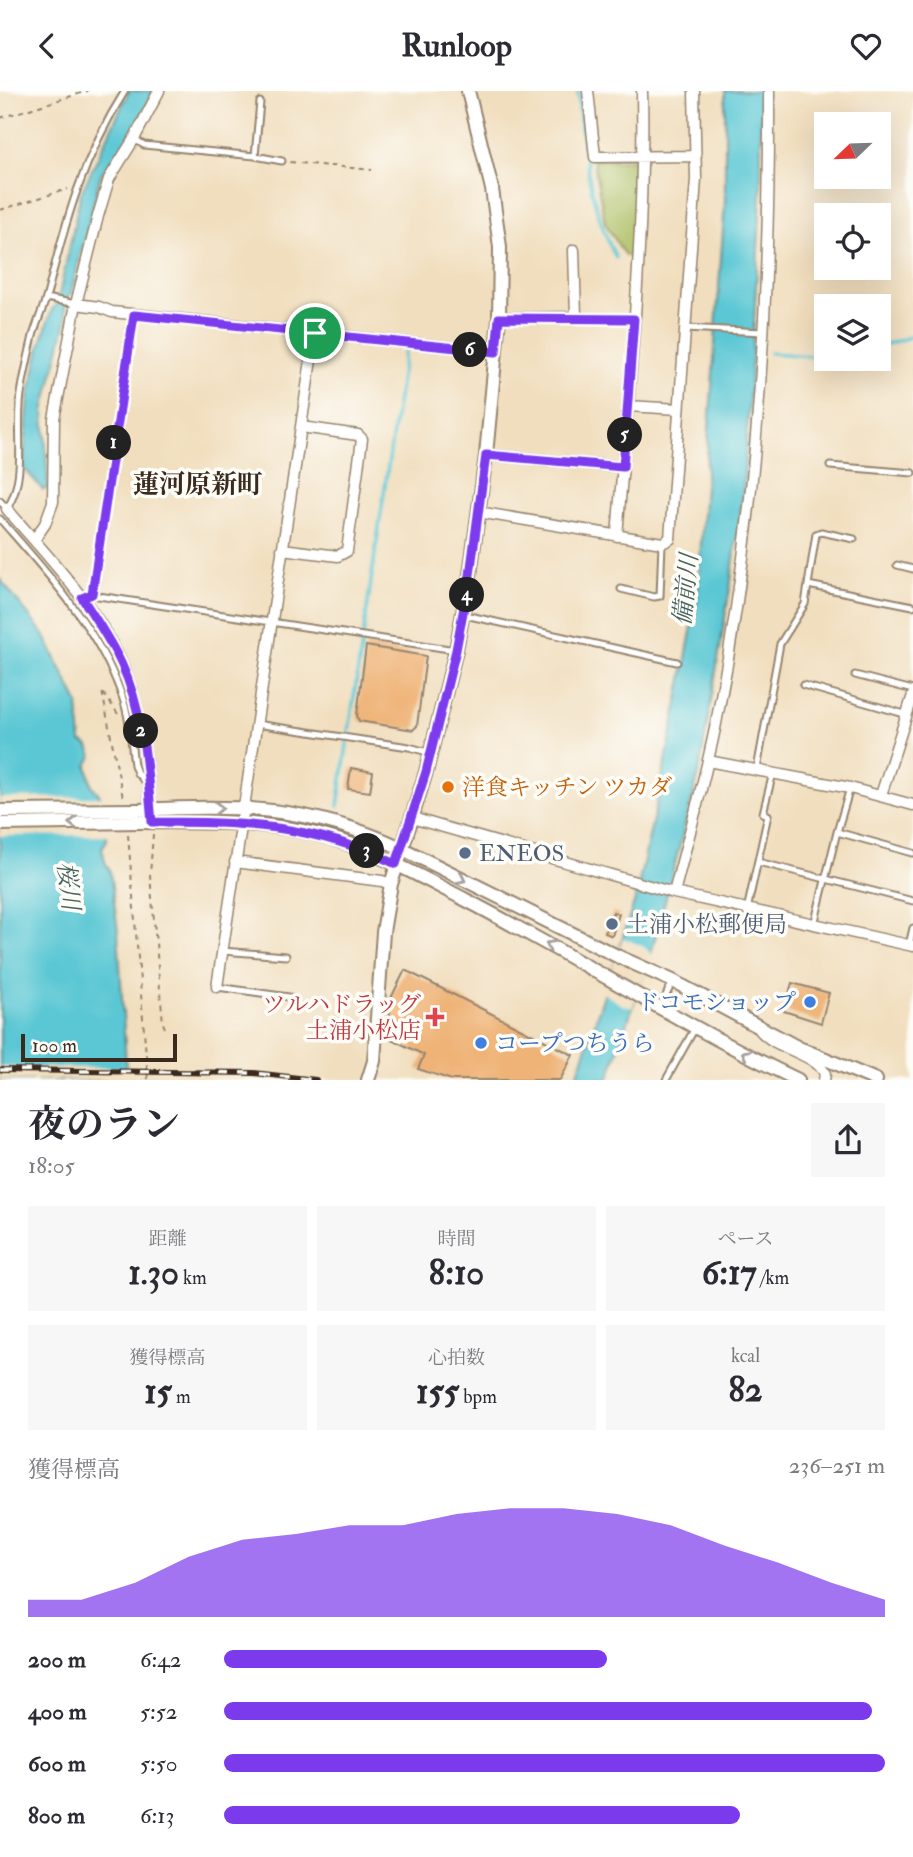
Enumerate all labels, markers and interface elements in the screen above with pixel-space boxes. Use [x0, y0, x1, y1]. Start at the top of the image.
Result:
text: Runloop [401, 26, 512, 66]
icon: back [28, 27, 66, 65]
icon: heart [847, 27, 885, 65]
north arrow [814, 112, 891, 189]
map controls [814, 112, 891, 371]
button: locate [814, 203, 891, 280]
button: layers [814, 294, 891, 371]
pin [285, 303, 345, 363]
icon: arrive [296, 314, 334, 352]
pin: 6 [452, 333, 488, 367]
text: 6 [465, 337, 474, 361]
pin: 5 [608, 417, 642, 453]
text: 5 [620, 422, 629, 446]
pin: 1 [96, 425, 132, 461]
text: 1 [110, 430, 117, 454]
district label: 蓮河原新町 [133, 469, 263, 501]
water label: 備前川 [667, 550, 705, 627]
pin: 4 [449, 577, 484, 613]
text: 4 [461, 582, 472, 606]
pin: 2 [124, 713, 158, 749]
text: 2 [136, 718, 145, 742]
place label: 洋食キッチン ツカダ [462, 773, 672, 802]
marker: 洋食キッチン ツカダ [440, 779, 456, 795]
one-way arrow [213, 800, 224, 815]
one-way arrow [67, 815, 77, 831]
pin: 3 [350, 833, 384, 869]
text: 3 [363, 838, 370, 862]
place label: ENEOS [479, 839, 564, 868]
marker: ENEOS [457, 845, 473, 861]
water label: 桜川 [50, 860, 87, 915]
one-way arrow [454, 870, 467, 884]
place label: 土浦小松郵便局 [626, 910, 787, 939]
marker: 土浦小松郵便局 [604, 916, 620, 932]
one-way arrow [544, 940, 557, 953]
place label: ドコモショップ [636, 988, 796, 1017]
place label: ツルハドラッグ 土浦小松店 [263, 990, 421, 1045]
marker: ドコモショップ [802, 994, 818, 1010]
marker: ツルハドラッグ 土浦小松店 [427, 1009, 443, 1025]
place label: コープつちうら [495, 1029, 655, 1058]
scale bar [21, 1031, 177, 1063]
text: 100 m [32, 1034, 77, 1058]
marker: コープつちうら [473, 1035, 489, 1051]
one-way arrow [741, 1049, 754, 1062]
text: 夜のラン [28, 1101, 180, 1149]
button: share [811, 1103, 885, 1177]
text: 18:05 [28, 1151, 75, 1180]
text: 距離 [148, 1227, 187, 1251]
text: 時間 [437, 1227, 476, 1251]
text: ペース [717, 1227, 774, 1251]
text: 1.30 [128, 1251, 179, 1295]
text: 8:10 [429, 1251, 484, 1295]
text: 6:17 [702, 1251, 757, 1295]
text: km [179, 1266, 207, 1290]
text: /km [757, 1266, 789, 1290]
text: kcal [731, 1344, 760, 1368]
text: 獲得標高 [129, 1346, 206, 1370]
text: 心拍数 [428, 1346, 485, 1370]
text: 82 [728, 1368, 763, 1412]
text: 15 [144, 1370, 172, 1414]
text: 155 [416, 1370, 459, 1414]
text: m [172, 1385, 191, 1409]
text: bpm [459, 1385, 497, 1409]
text: 236–251 m [789, 1451, 885, 1480]
text: 獲得標高 [28, 1455, 120, 1484]
text: 200 m [28, 1645, 86, 1674]
text: 6:42 [140, 1645, 181, 1674]
text: 400 m [28, 1697, 87, 1726]
text: 5:52 [140, 1697, 177, 1726]
text: 600 m [28, 1749, 86, 1778]
text: 5:50 [140, 1749, 178, 1778]
text: 800 m [28, 1801, 85, 1830]
text: 6:13 [140, 1801, 174, 1830]

